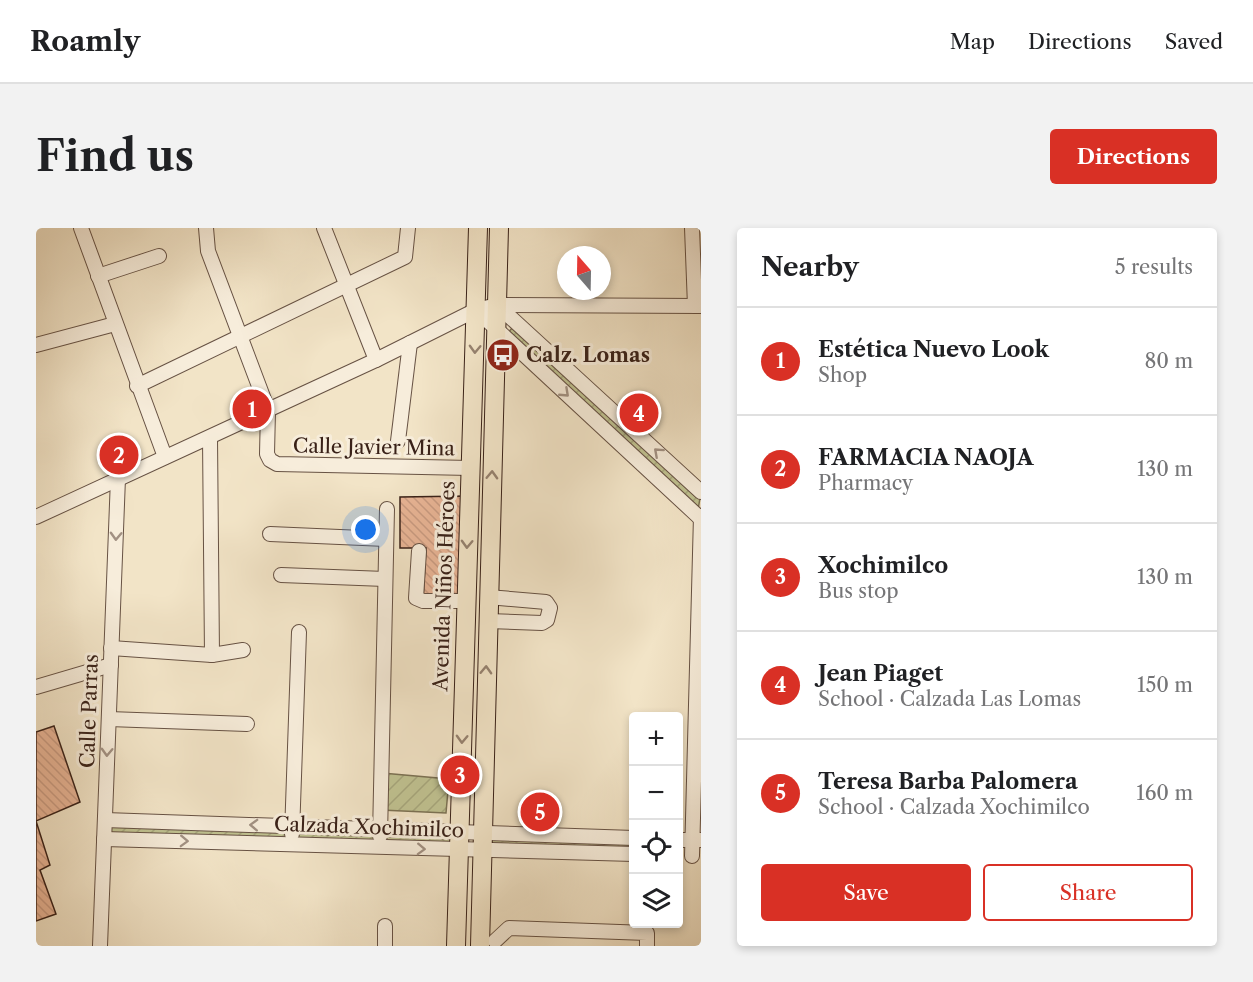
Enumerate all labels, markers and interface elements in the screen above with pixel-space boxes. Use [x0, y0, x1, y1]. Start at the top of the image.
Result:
text: Roamly [30, 24, 140, 58]
text: Map [950, 29, 995, 54]
text: Directions [1028, 29, 1132, 54]
text: Saved [1165, 29, 1223, 54]
button: Directions [1050, 129, 1217, 184]
text: Find us [36, 130, 194, 182]
north arrow [557, 246, 611, 300]
text: Nearby [761, 251, 859, 283]
text: 5 results [1115, 255, 1193, 279]
text: Estética Nuevo Look [818, 336, 1049, 363]
bus stop icon: Calz. Lomas [485, 337, 521, 373]
place label: Calz. Lomas [526, 343, 650, 367]
one-way arrow [468, 345, 481, 354]
text: 1 [776, 349, 785, 373]
text: 80 m [1145, 349, 1193, 373]
text: Shop [818, 363, 867, 387]
pin: 1 [232, 386, 272, 432]
one-way arrow [558, 386, 569, 397]
pin: 4 [620, 390, 658, 435]
pin: 2 [100, 432, 139, 478]
street label: Calle Javier Mina [293, 434, 456, 460]
text: FARMACIA NAOJA [818, 444, 1034, 471]
one-way arrow [654, 448, 665, 459]
text: 2 [775, 457, 786, 481]
text: 130 m [1137, 457, 1193, 481]
one-way arrow [486, 470, 498, 479]
text: Pharmacy [818, 471, 913, 495]
street label: Avenida Niños Héroes [428, 480, 460, 693]
your location [351, 515, 380, 544]
one-way arrow [109, 532, 122, 541]
one-way arrow [461, 540, 474, 549]
text: Xochimilco [818, 552, 948, 579]
text: 3 [775, 565, 786, 589]
text: 130 m [1137, 565, 1193, 589]
text: Bus stop [818, 579, 899, 603]
street label: Calle Parras [75, 654, 103, 768]
text: Jean Piaget [818, 660, 943, 687]
one-way arrow [480, 665, 493, 674]
text: 4 [775, 673, 786, 697]
text: 150 m [1137, 673, 1193, 697]
text: School · Calzada Las Lomas [818, 687, 1081, 711]
map controls [629, 712, 683, 928]
button: + [629, 712, 683, 766]
one-way arrow [455, 735, 468, 744]
one-way arrow [101, 747, 114, 756]
pin: 3 [440, 752, 480, 798]
button: − [629, 766, 683, 820]
text: Teresa Barba Palomera [818, 768, 1078, 795]
text: 5 [775, 781, 786, 805]
text: 160 m [1136, 781, 1193, 805]
pin: 5 [520, 790, 560, 834]
text: School · Calzada Xochimilco [818, 795, 1090, 819]
street label: Calzada Xochimilco [274, 812, 464, 842]
one-way arrow [249, 819, 258, 831]
button: locate [629, 820, 683, 874]
one-way arrow [179, 835, 188, 848]
one-way arrow [416, 842, 425, 855]
button: Save [761, 864, 971, 921]
button: Share [983, 864, 1193, 921]
button: layers [629, 874, 683, 928]

